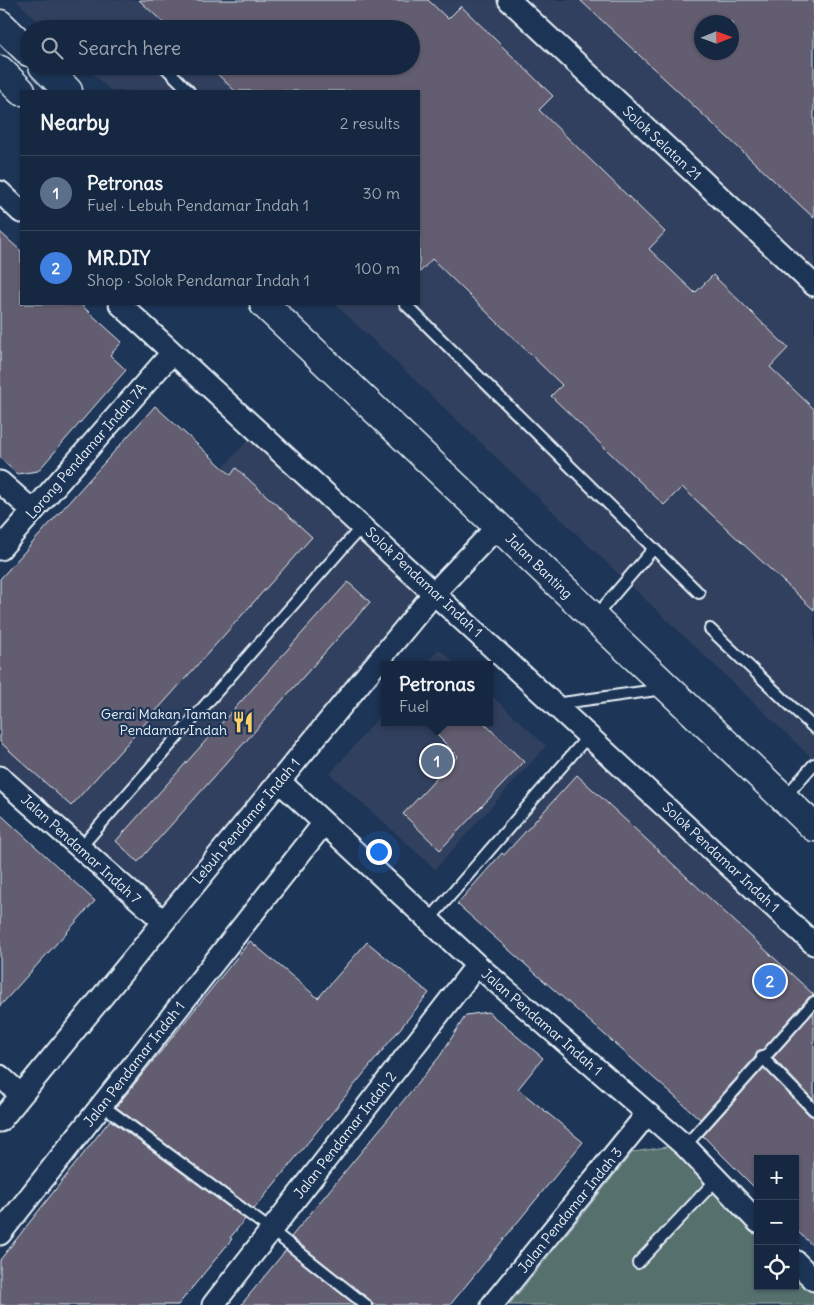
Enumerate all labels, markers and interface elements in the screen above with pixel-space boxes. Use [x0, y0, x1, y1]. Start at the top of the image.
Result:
north arrow [694, 15, 739, 60]
search box [20, 20, 420, 75]
icon: search [38, 34, 66, 62]
text: Search here [78, 36, 181, 60]
street label: Solok Selatan 21 [619, 102, 705, 184]
text: Nearby [40, 109, 110, 136]
text: 2 results [340, 113, 400, 133]
text: Petronas [87, 171, 163, 195]
text: 1 [53, 183, 59, 203]
text: 30 m [363, 183, 400, 203]
text: Fuel · Lebuh Pendamar Indah 1 [87, 195, 309, 215]
text: MR.DIY [87, 246, 150, 270]
text: 2 [52, 258, 60, 278]
text: 100 m [355, 258, 400, 278]
text: Shop · Solok Pendamar Indah 1 [87, 270, 310, 290]
street label: Lorong Pendamar Indah 7A [22, 379, 150, 523]
street label: Solok Pendamar Indah 1 [362, 523, 486, 641]
street label: Jalan Banting [502, 529, 576, 603]
popup [381, 661, 493, 726]
text: Petronas [399, 672, 475, 696]
text: Fuel [399, 696, 429, 716]
place label: Gerai Makan Taman Pendamar Indah [101, 705, 227, 739]
restaurant icon: Gerai Makan Taman Pendamar Indah [230, 709, 256, 735]
pin: 1 [421, 742, 453, 780]
street label: Lebuh Pendamar Indah 1 [188, 755, 304, 887]
street label: Jalan Pendamar Indah 7 [17, 790, 145, 908]
street label: Solok Pendamar Indah 1 [659, 798, 783, 916]
your location [366, 839, 392, 865]
pin: 2 [754, 962, 786, 1000]
street label: Jalan Pendamar Indah 1 [478, 965, 606, 1079]
street label: Jalan Pendamar Indah 1 [79, 998, 189, 1130]
street label: Jalan Pendamar Indah 2 [290, 1068, 400, 1202]
street label: Jalan Pendamar Indah 3 [514, 1144, 626, 1276]
map controls [754, 1155, 799, 1290]
button: + [754, 1155, 799, 1200]
button: − [754, 1200, 799, 1245]
button: locate [754, 1245, 799, 1290]

